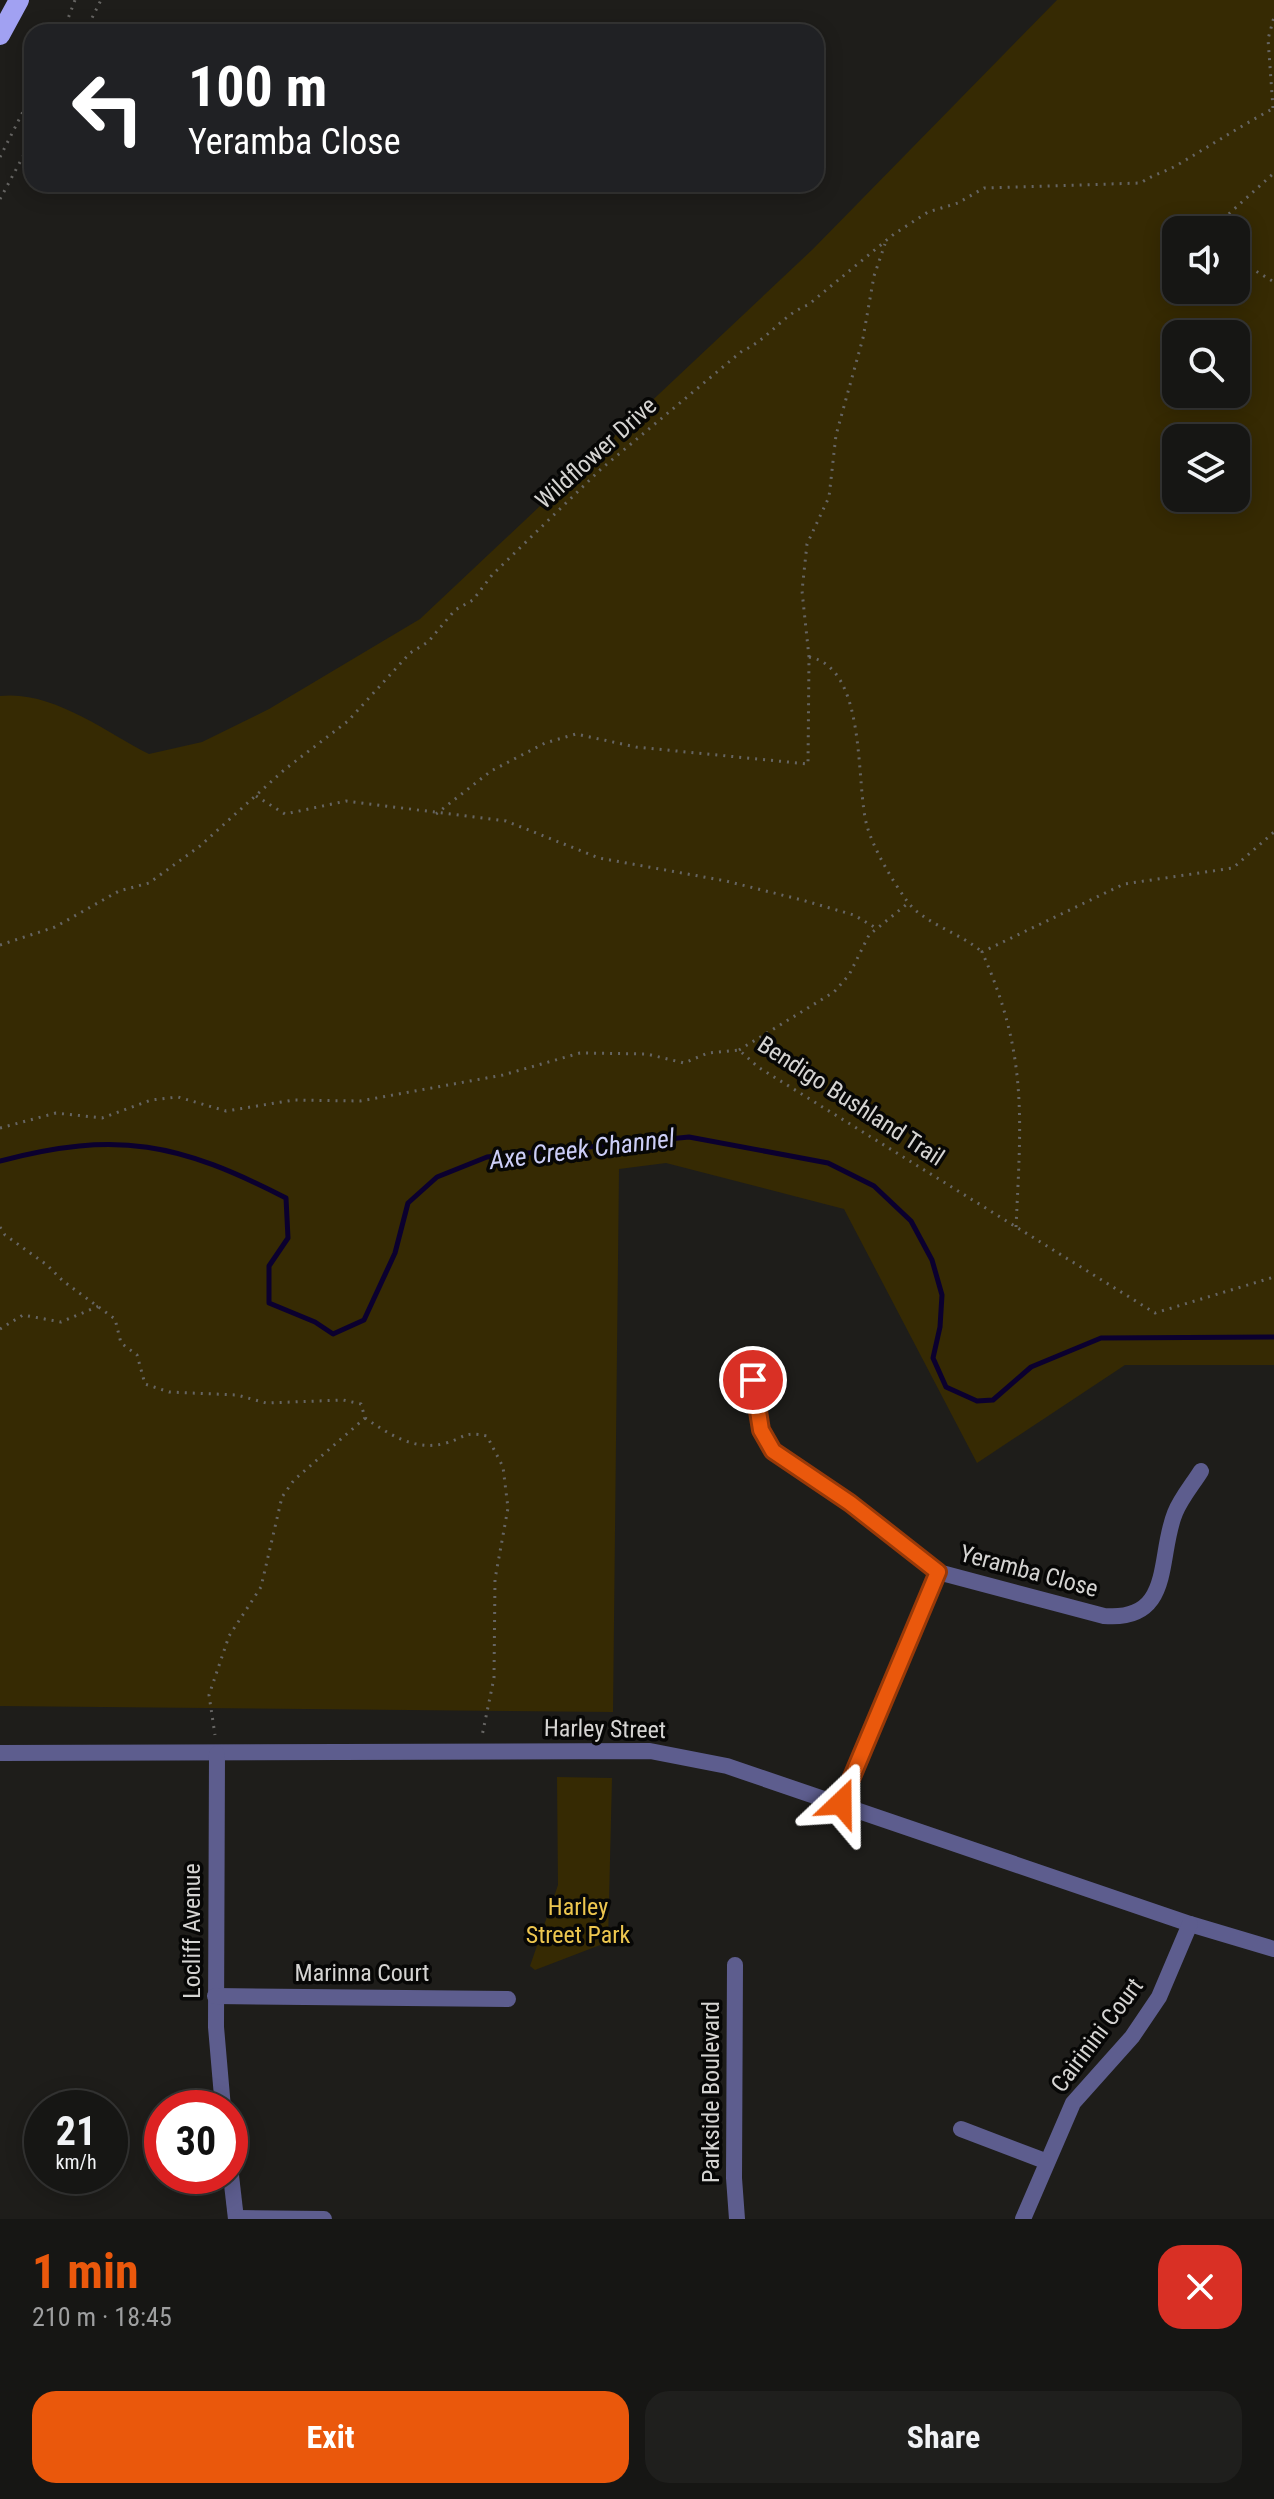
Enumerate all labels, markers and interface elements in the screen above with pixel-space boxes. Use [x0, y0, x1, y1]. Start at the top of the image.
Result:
text: 100 m [188, 54, 327, 120]
icon: left [56, 56, 160, 160]
text: Yeramba Close [188, 121, 401, 163]
map controls [1162, 216, 1250, 512]
button: sound [1162, 216, 1250, 304]
button: search [1162, 320, 1250, 408]
street label: Wildflower Drive [530, 391, 662, 515]
button: layers [1162, 424, 1250, 512]
street label: Bendigo Bushland Trail [753, 1030, 949, 1172]
water label: Axe Creek Channel [487, 1123, 678, 1175]
pin [719, 1346, 787, 1414]
icon: arrive [731, 1358, 775, 1402]
street label: Yeramba Close [957, 1539, 1101, 1603]
street label: Harley Street [544, 1714, 666, 1744]
position arrow [799, 1761, 883, 1845]
street label: Locliff Avenue [178, 1863, 206, 1999]
park label: Harley Street Park [526, 1893, 630, 1949]
street label: Marinna Court [295, 1959, 429, 1987]
street label: Cairinini Court [1045, 1972, 1149, 2098]
street label: Parkside Boulevard [697, 2001, 725, 2183]
speed limit sign: 30 [144, 2090, 248, 2194]
text: 21 [56, 2108, 96, 2155]
text: km/h [55, 2150, 97, 2174]
text: 1 min [32, 2243, 139, 2300]
button: close [1158, 2245, 1242, 2329]
text: 210 m · 18:45 [32, 2302, 172, 2332]
button: Exit [32, 2391, 629, 2483]
button: Share [645, 2391, 1242, 2483]

